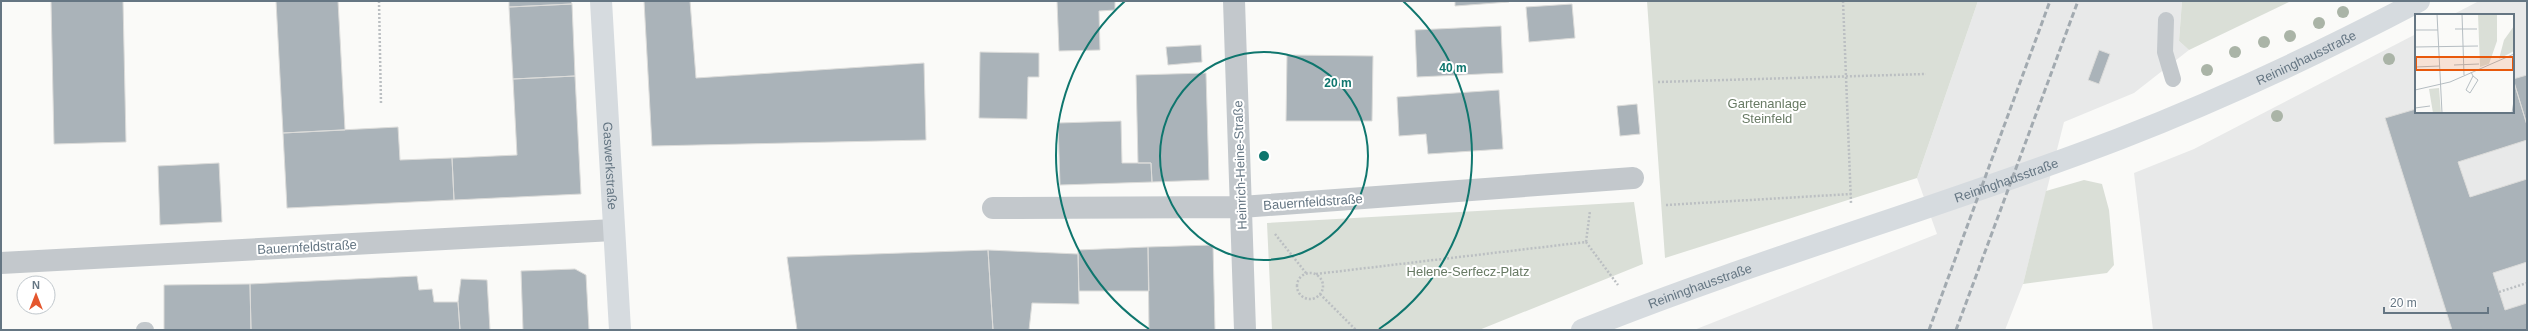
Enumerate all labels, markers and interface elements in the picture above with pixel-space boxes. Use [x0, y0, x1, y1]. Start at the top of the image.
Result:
inset map [2415, 14, 2514, 113]
street label: Reininghausstraße [2253, 27, 2358, 88]
text: 40 m [1439, 61, 1467, 75]
text: 20 m [1324, 76, 1352, 90]
park label: Gartenanlage Steinfeld [1728, 96, 1806, 126]
street label: Heinrich-Heine-Straße [1230, 100, 1250, 230]
street label: Gaswerkstraße [600, 121, 621, 210]
centre of rings [1257, 149, 1271, 163]
street label: Reininghausstraße [1952, 155, 2060, 205]
street label: Bauernfeldstraße [1263, 191, 1363, 213]
street label: Bauernfeldstraße [257, 237, 357, 257]
street label: Reininghausstraße [1646, 260, 1754, 311]
park label: Helene-Serfecz-Platz [1407, 264, 1529, 279]
north arrow [16, 275, 56, 315]
text: N [32, 279, 40, 291]
scale bar [2384, 289, 2488, 315]
text: 20 m [2390, 296, 2417, 310]

